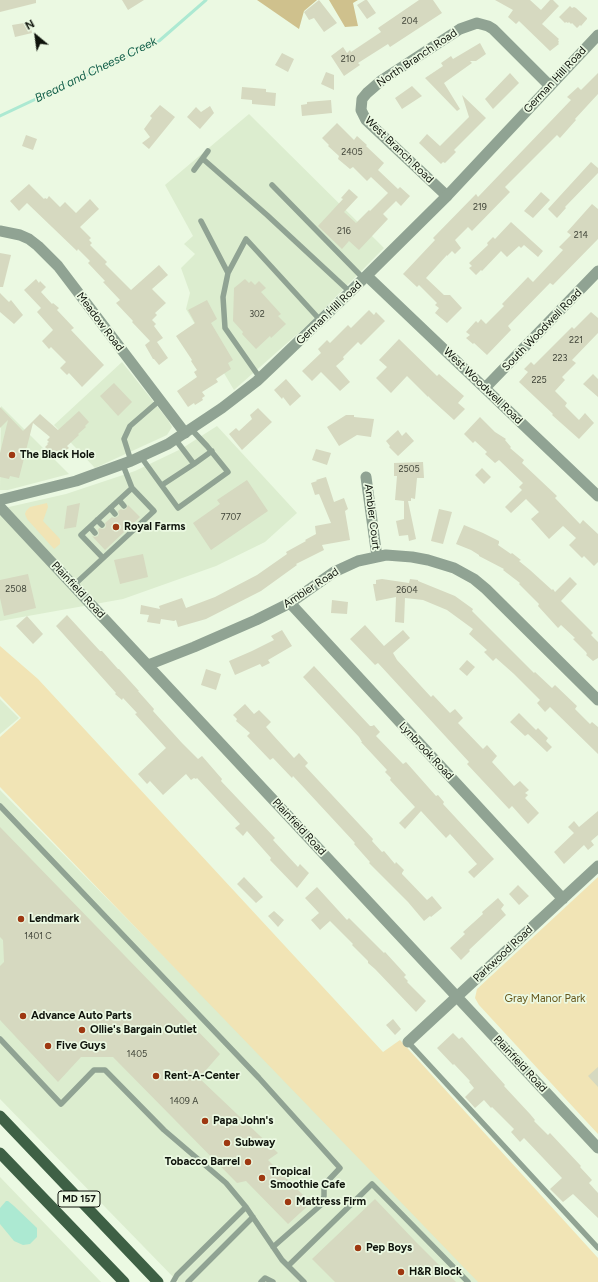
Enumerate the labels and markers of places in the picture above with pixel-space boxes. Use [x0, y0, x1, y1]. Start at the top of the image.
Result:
place label: The Black Hole [20, 448, 95, 462]
marker: The Black Hole [7, 450, 17, 460]
place label: Royal Farms [124, 520, 185, 534]
marker: Royal Farms [111, 522, 121, 532]
place label: Lendmark [29, 912, 79, 926]
marker: Lendmark [16, 914, 26, 924]
place label: Advance Auto Parts [31, 1009, 132, 1023]
marker: Advance Auto Parts [18, 1011, 28, 1021]
place label: Ollie's Bargain Outlet [90, 1023, 197, 1037]
marker: Ollie's Bargain Outlet [77, 1025, 87, 1035]
place label: Five Guys [56, 1039, 106, 1053]
marker: Five Guys [43, 1041, 53, 1051]
place label: Rent-A-Center [164, 1069, 240, 1083]
marker: Rent-A-Center [151, 1071, 161, 1081]
place label: Papa John's [213, 1114, 273, 1128]
marker: Papa John's [200, 1116, 210, 1126]
place label: Subway [235, 1136, 275, 1150]
marker: Subway [222, 1138, 232, 1148]
place label: Tobacco Barrel [165, 1155, 240, 1169]
marker: Tobacco Barrel [243, 1157, 253, 1167]
place label: Tropical Smoothie Cafe [270, 1165, 345, 1191]
marker: Tropical Smoothie Cafe [257, 1173, 267, 1183]
place label: Mattress Firm [296, 1195, 366, 1209]
marker: Mattress Firm [283, 1197, 293, 1207]
place label: Pep Boys [366, 1241, 412, 1255]
marker: Pep Boys [353, 1243, 363, 1253]
place label: H&R Block [409, 1265, 462, 1279]
marker: H&R Block [396, 1267, 406, 1277]

